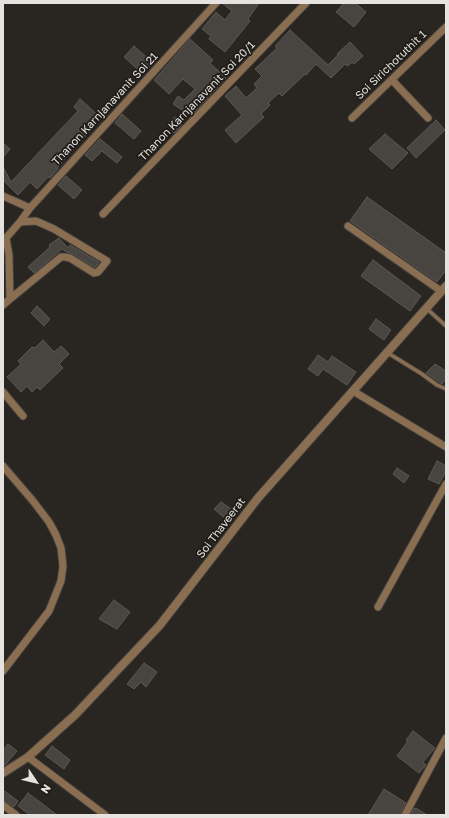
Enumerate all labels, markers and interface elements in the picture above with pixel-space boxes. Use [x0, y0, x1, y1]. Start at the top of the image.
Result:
street label: Soi Sirichotuthit 1 [353, 28, 429, 102]
street label: Thanon Karnjanavanit Soi 20/1 [136, 38, 258, 164]
street label: Thanon Karnjanavanit Soi 21 [49, 50, 161, 168]
street label: Soi Thaveerat [194, 495, 248, 561]
north arrow [16, 762, 56, 802]
text: N [39, 782, 54, 796]

